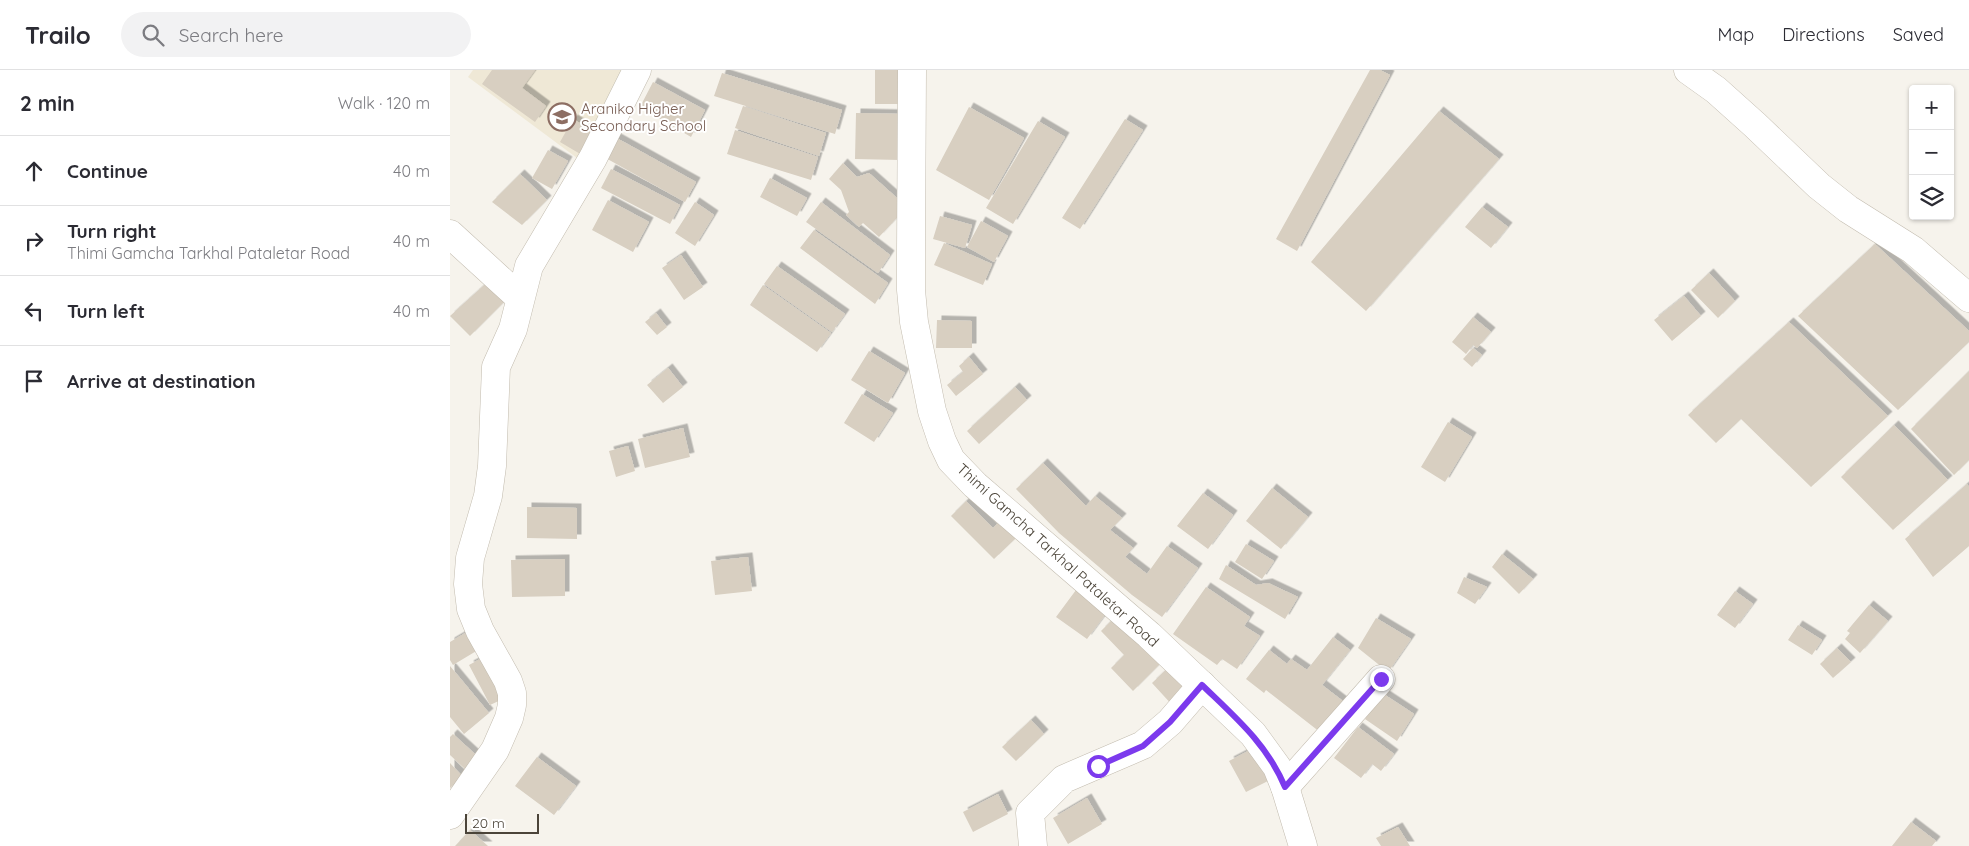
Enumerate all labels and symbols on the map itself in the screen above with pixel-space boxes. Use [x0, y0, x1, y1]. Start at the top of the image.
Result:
place label: Araniko Higher Secondary School [581, 99, 706, 135]
school or university icon: Araniko Higher Secondary School [547, 102, 577, 132]
street label: Thimi Gamcha Tarkhal Pataletar Road [953, 459, 1163, 651]
route end [1370, 668, 1393, 691]
route start [1087, 755, 1110, 778]
scale bar [465, 811, 539, 834]

